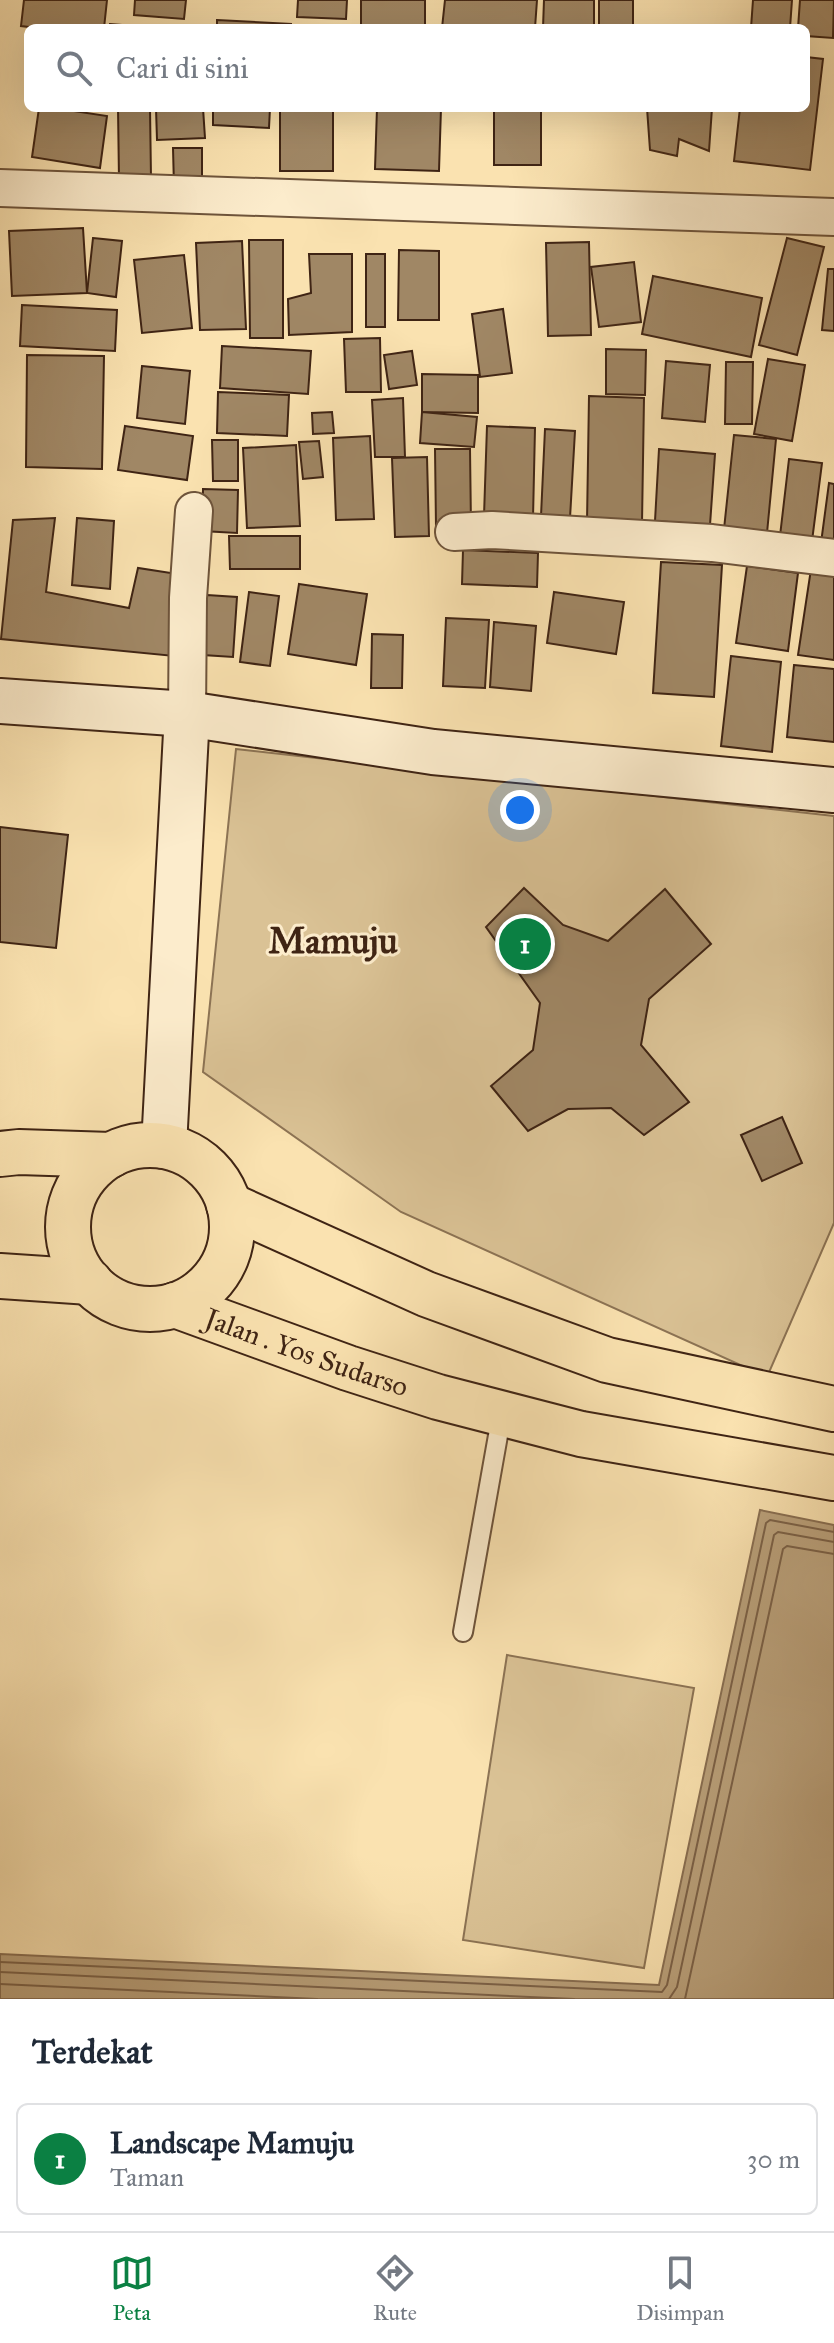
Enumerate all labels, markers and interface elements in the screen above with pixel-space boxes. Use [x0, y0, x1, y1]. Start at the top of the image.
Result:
search box [24, 24, 810, 112]
icon: search [52, 46, 96, 90]
text: Cari di sini [116, 50, 249, 86]
your location [500, 790, 540, 830]
pin: 1 [499, 914, 551, 974]
district label: Mamuju [268, 919, 399, 963]
street label: Jalan . Yos Sudarso [198, 1299, 413, 1404]
text: Terdekat [32, 2031, 153, 2072]
text: Landscape Mamuju [110, 2125, 354, 2161]
text: 1 [55, 2143, 65, 2175]
text: 30 m [747, 2143, 800, 2175]
text: Taman [110, 2161, 184, 2193]
tab: Peta [110, 2251, 154, 2326]
tab: Rute [373, 2251, 417, 2326]
tab: Disimpan [636, 2251, 724, 2326]

